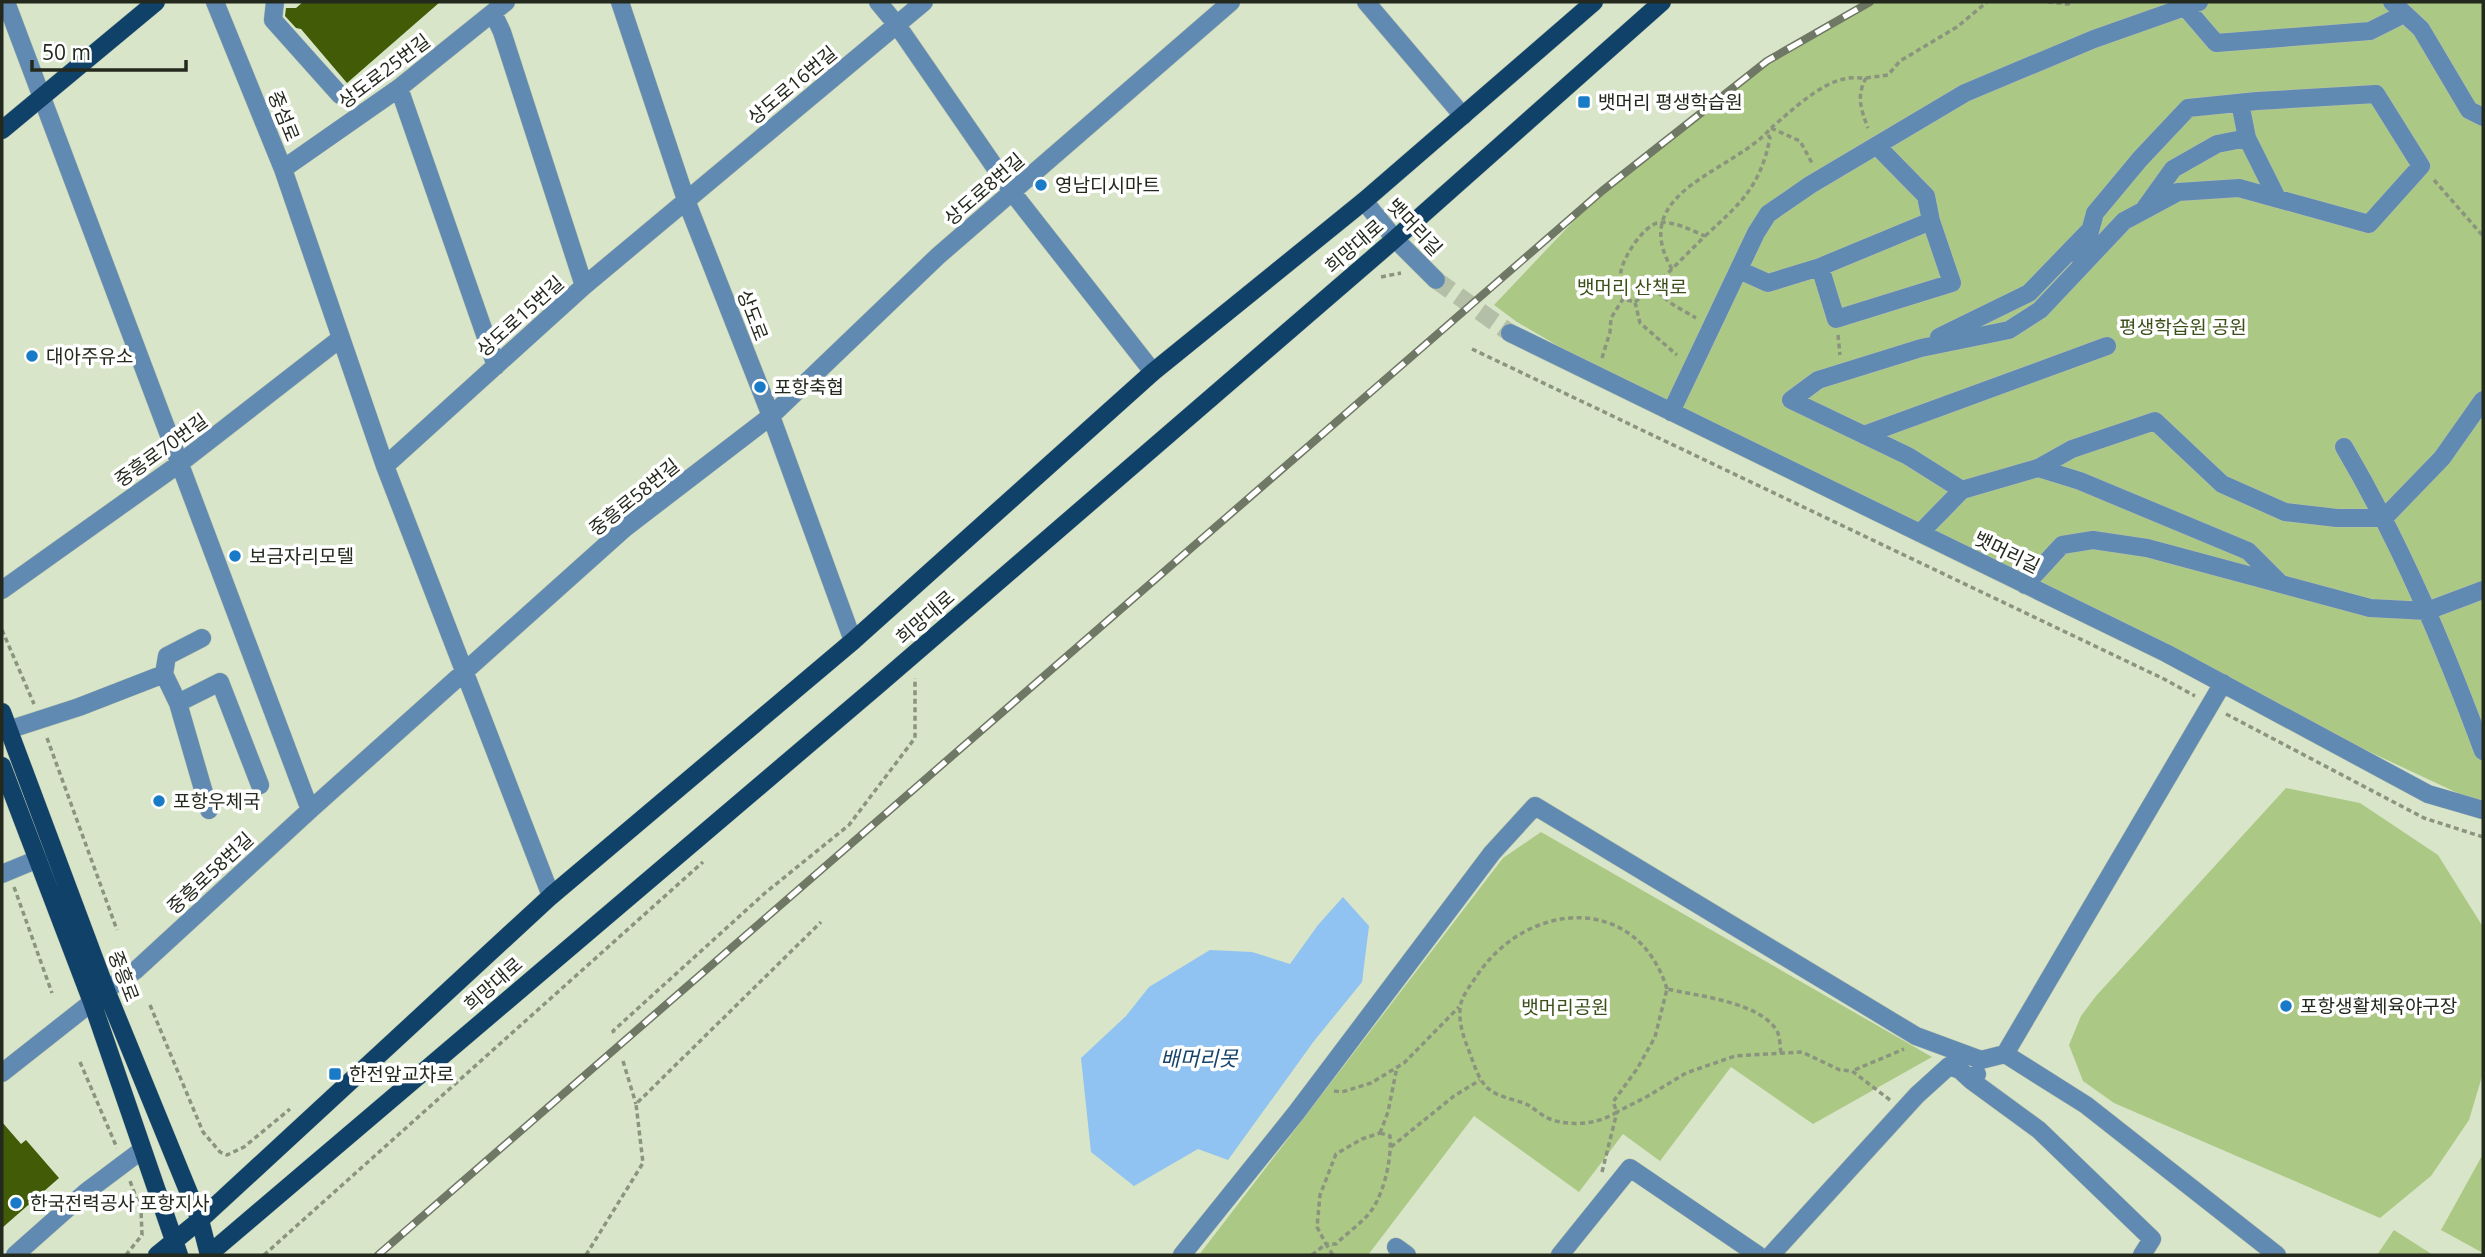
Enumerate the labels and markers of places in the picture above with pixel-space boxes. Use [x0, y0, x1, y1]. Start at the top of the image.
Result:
place label: 뱃머리 평생학습원 [1598, 89, 1743, 115]
marker: 뱃머리 평생학습원 [1576, 94, 1592, 110]
place label: 영남디시마트 [1055, 172, 1160, 198]
marker: 영남디시마트 [1033, 177, 1049, 193]
place label: 대아주유소 [46, 343, 133, 369]
marker: 대아주유소 [24, 348, 40, 364]
place label: 포항축협 [774, 374, 844, 400]
marker: 포항축협 [752, 379, 768, 395]
place label: 보금자리모텔 [249, 543, 354, 569]
marker: 보금자리모텔 [227, 548, 243, 564]
place label: 포항우체국 [173, 788, 260, 814]
marker: 포항우체국 [151, 793, 167, 809]
place label: 포항생활체육야구장 [2300, 993, 2457, 1019]
marker: 포항생활체육야구장 [2278, 998, 2294, 1014]
place label: 한전앞교차로 [349, 1061, 454, 1087]
marker: 한전앞교차로 [327, 1066, 343, 1082]
place label: 한국전력공사 포항지사 [30, 1190, 210, 1216]
marker: 한국전력공사 포항지사 [8, 1195, 24, 1211]

